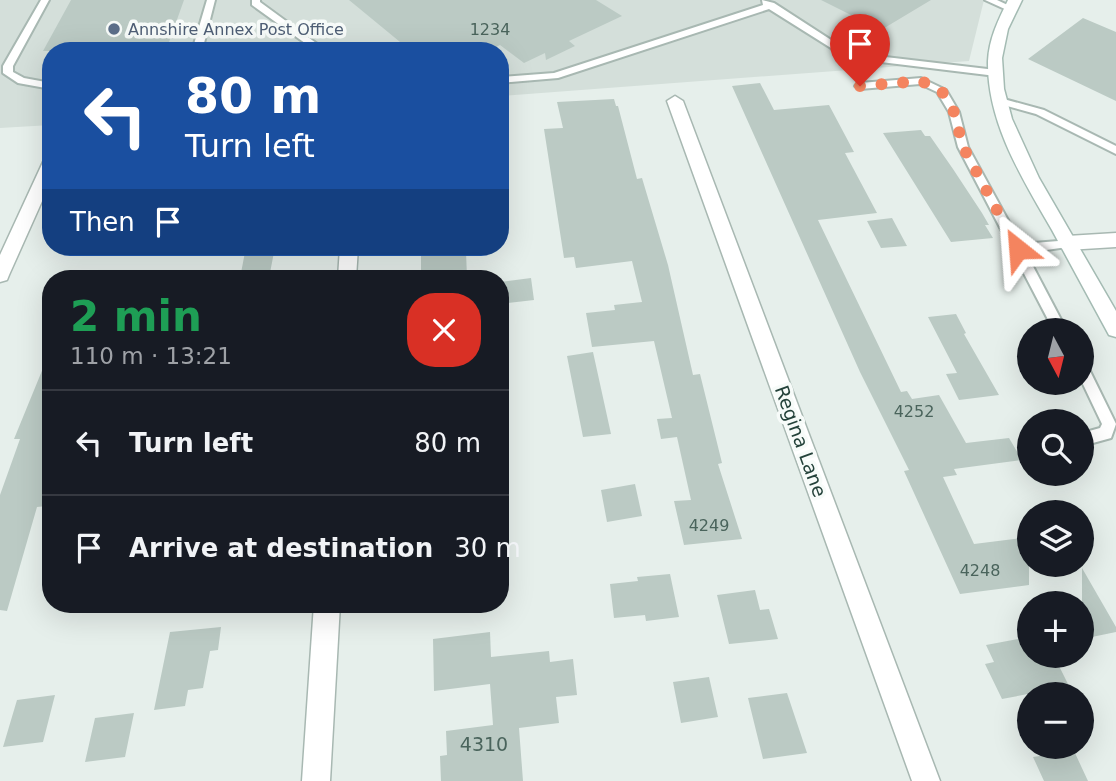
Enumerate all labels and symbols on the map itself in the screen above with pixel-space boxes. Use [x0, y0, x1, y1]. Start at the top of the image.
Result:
pin [830, 14, 890, 86]
place label: Annshire Annex Post Office [128, 20, 344, 39]
house number: 1234 [470, 20, 510, 39]
marker: Annshire Annex Post Office [106, 21, 122, 37]
position arrow [981, 212, 1055, 286]
north arrow [1017, 318, 1094, 396]
street label: Regina Lane [771, 382, 831, 500]
house number: 4252 [894, 402, 934, 421]
house number: 4249 [689, 516, 729, 535]
house number: 4248 [960, 561, 1000, 580]
house number: 4310 [460, 733, 508, 755]

